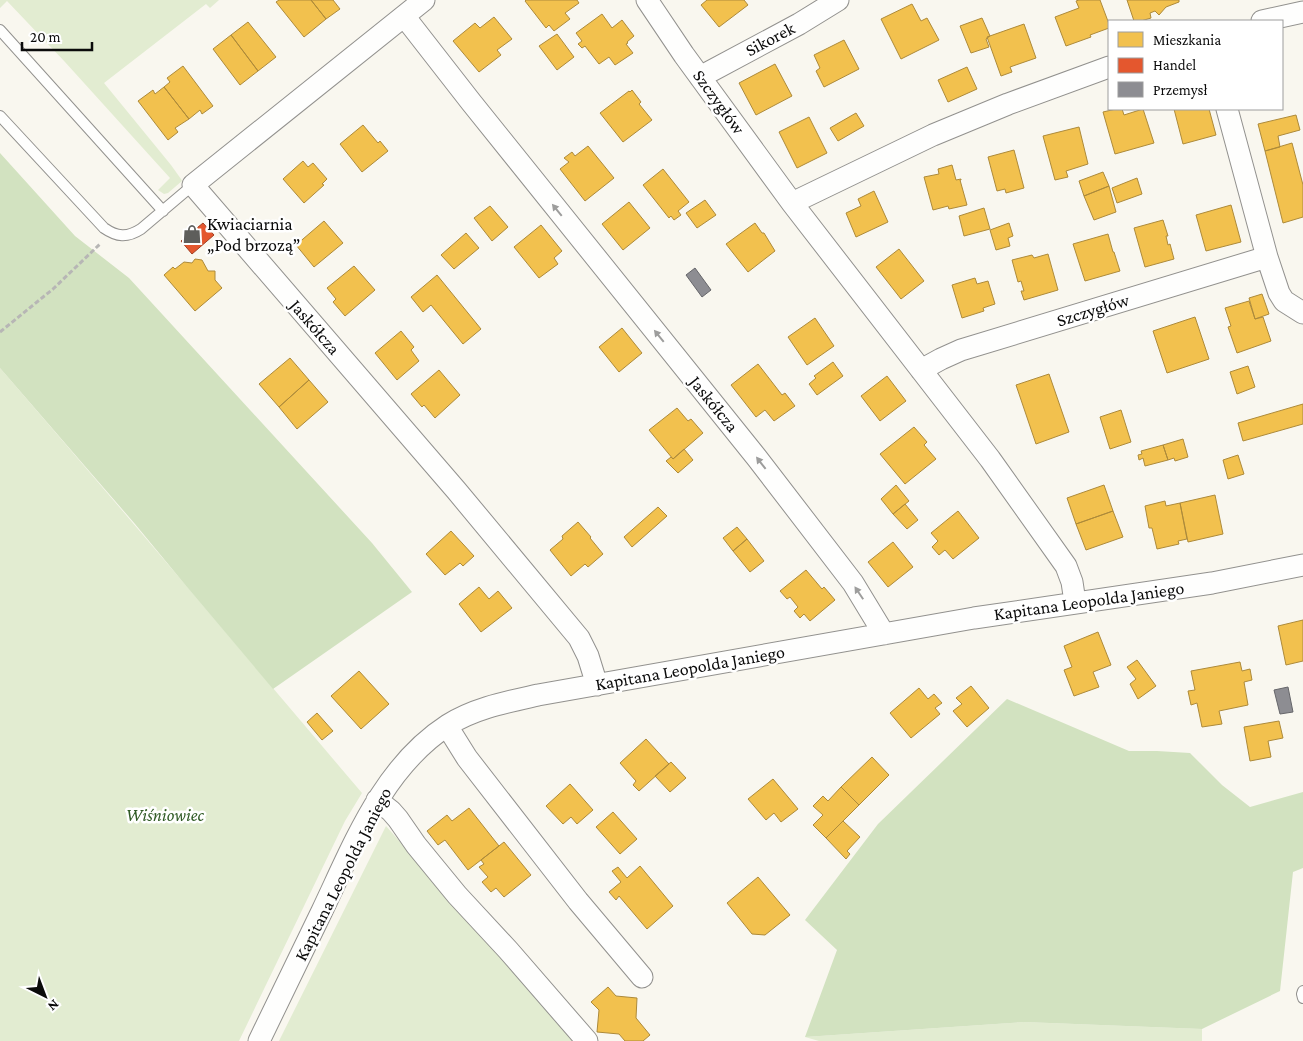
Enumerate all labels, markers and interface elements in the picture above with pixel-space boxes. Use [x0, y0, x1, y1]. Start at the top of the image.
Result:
street label: Sikorek [742, 18, 798, 60]
scale bar [22, 20, 92, 52]
legend [1108, 20, 1283, 110]
text: 20 m [30, 29, 61, 45]
text: Mieszkania [1153, 32, 1221, 48]
text: Handel [1153, 57, 1196, 73]
street label: Szczygłów [689, 66, 750, 139]
text: Przemysł [1153, 82, 1207, 99]
one-way arrow [552, 204, 563, 217]
place label: Kwiaciarnia „Pod brzozą” [207, 214, 300, 255]
shop icon: Kwiaciarnia „Pod brzozą” [181, 223, 203, 245]
street label: Szczygłów [1054, 289, 1132, 330]
street label: Jaskółcza [284, 294, 344, 359]
one-way arrow [654, 330, 665, 343]
street label: Jaskółcza [684, 370, 743, 436]
one-way arrow [756, 456, 766, 470]
street label: Kapitana Leopolda Janiego [993, 578, 1185, 624]
one-way arrow [854, 586, 864, 599]
street label: Kapitana Leopolda Janiego [594, 641, 786, 695]
street label: Kapitana Leopolda Janiego [291, 784, 395, 964]
park label: Wiśniowiec [126, 805, 205, 825]
north arrow [20, 971, 70, 1021]
text: N [44, 997, 63, 1015]

